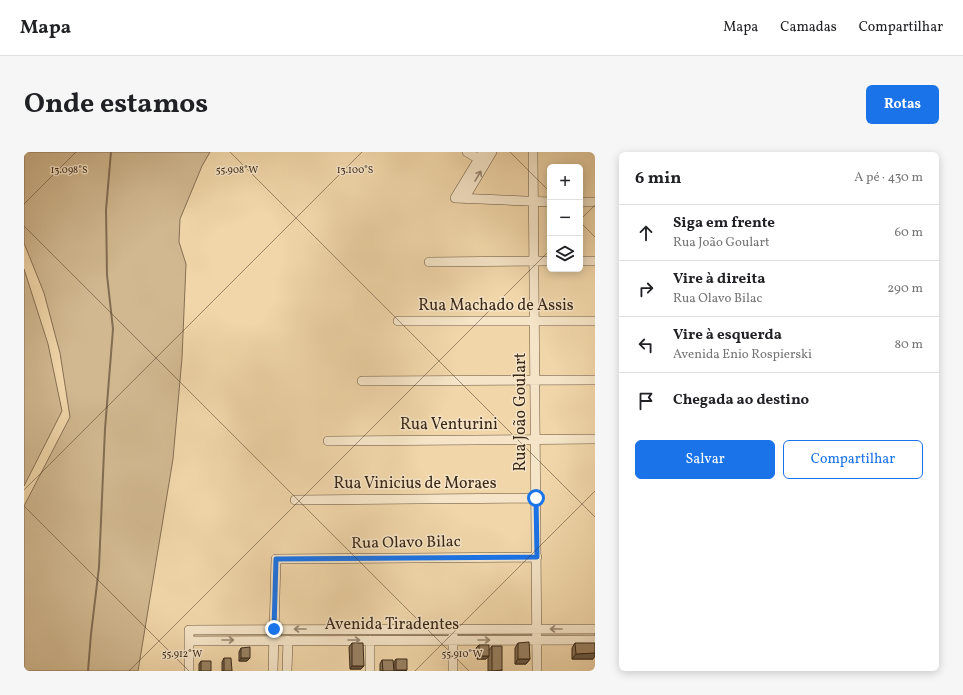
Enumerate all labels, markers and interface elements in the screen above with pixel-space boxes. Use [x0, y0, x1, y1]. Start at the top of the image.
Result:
text: Mapa [20, 15, 71, 41]
text: Mapa [723, 18, 758, 37]
text: Camadas [780, 18, 837, 37]
text: Compartilhar [859, 18, 943, 37]
text: Onde estamos [24, 85, 208, 124]
button: Rotas [866, 85, 939, 124]
text: 13.098°S [50, 163, 88, 177]
text: 55.908°W [216, 163, 258, 177]
text: 13.100°S [337, 163, 373, 177]
map controls [547, 164, 583, 272]
button: + [547, 164, 583, 200]
text: 6 min [635, 167, 681, 190]
text: A pé · 430 m [854, 169, 923, 187]
one-way arrow [474, 170, 482, 182]
button: − [547, 200, 583, 236]
text: Siga em frente [673, 213, 775, 234]
icon: ahead [635, 222, 657, 244]
text: 60 m [895, 224, 923, 242]
text: Rua João Goulart [673, 234, 770, 252]
button: layers [547, 236, 583, 272]
text: Vire à direita [673, 269, 765, 290]
icon: right [635, 278, 657, 300]
text: 290 m [887, 280, 923, 298]
text: Rua Olavo Bilac [673, 290, 762, 308]
street label: Rua Machado de Assis [418, 295, 574, 317]
text: Vire à esquerda [673, 325, 782, 346]
icon: left [635, 334, 657, 356]
text: 80 m [894, 336, 923, 354]
text: Avenida Enio Rospierski [673, 346, 812, 364]
street label: Rua João Goulart [510, 352, 532, 471]
icon: arrive [635, 390, 657, 412]
text: Chegada ao destino [673, 390, 809, 411]
street label: Rua Venturini [400, 414, 498, 436]
button: Salvar [635, 440, 775, 479]
button: Compartilhar [783, 440, 923, 479]
street label: Rua Vinicius de Moraes [333, 473, 497, 495]
route start [527, 489, 545, 507]
street label: Rua Olavo Bilac [351, 531, 461, 555]
street label: Avenida Tiradentes [325, 614, 459, 636]
route end [265, 620, 283, 638]
one-way arrow [294, 625, 307, 633]
one-way arrow [550, 625, 563, 633]
one-way arrow [347, 636, 360, 644]
one-way arrow [477, 636, 490, 644]
one-way arrow [221, 637, 234, 644]
text: 55.912°W [162, 647, 202, 661]
text: 55.910°W [441, 647, 483, 661]

